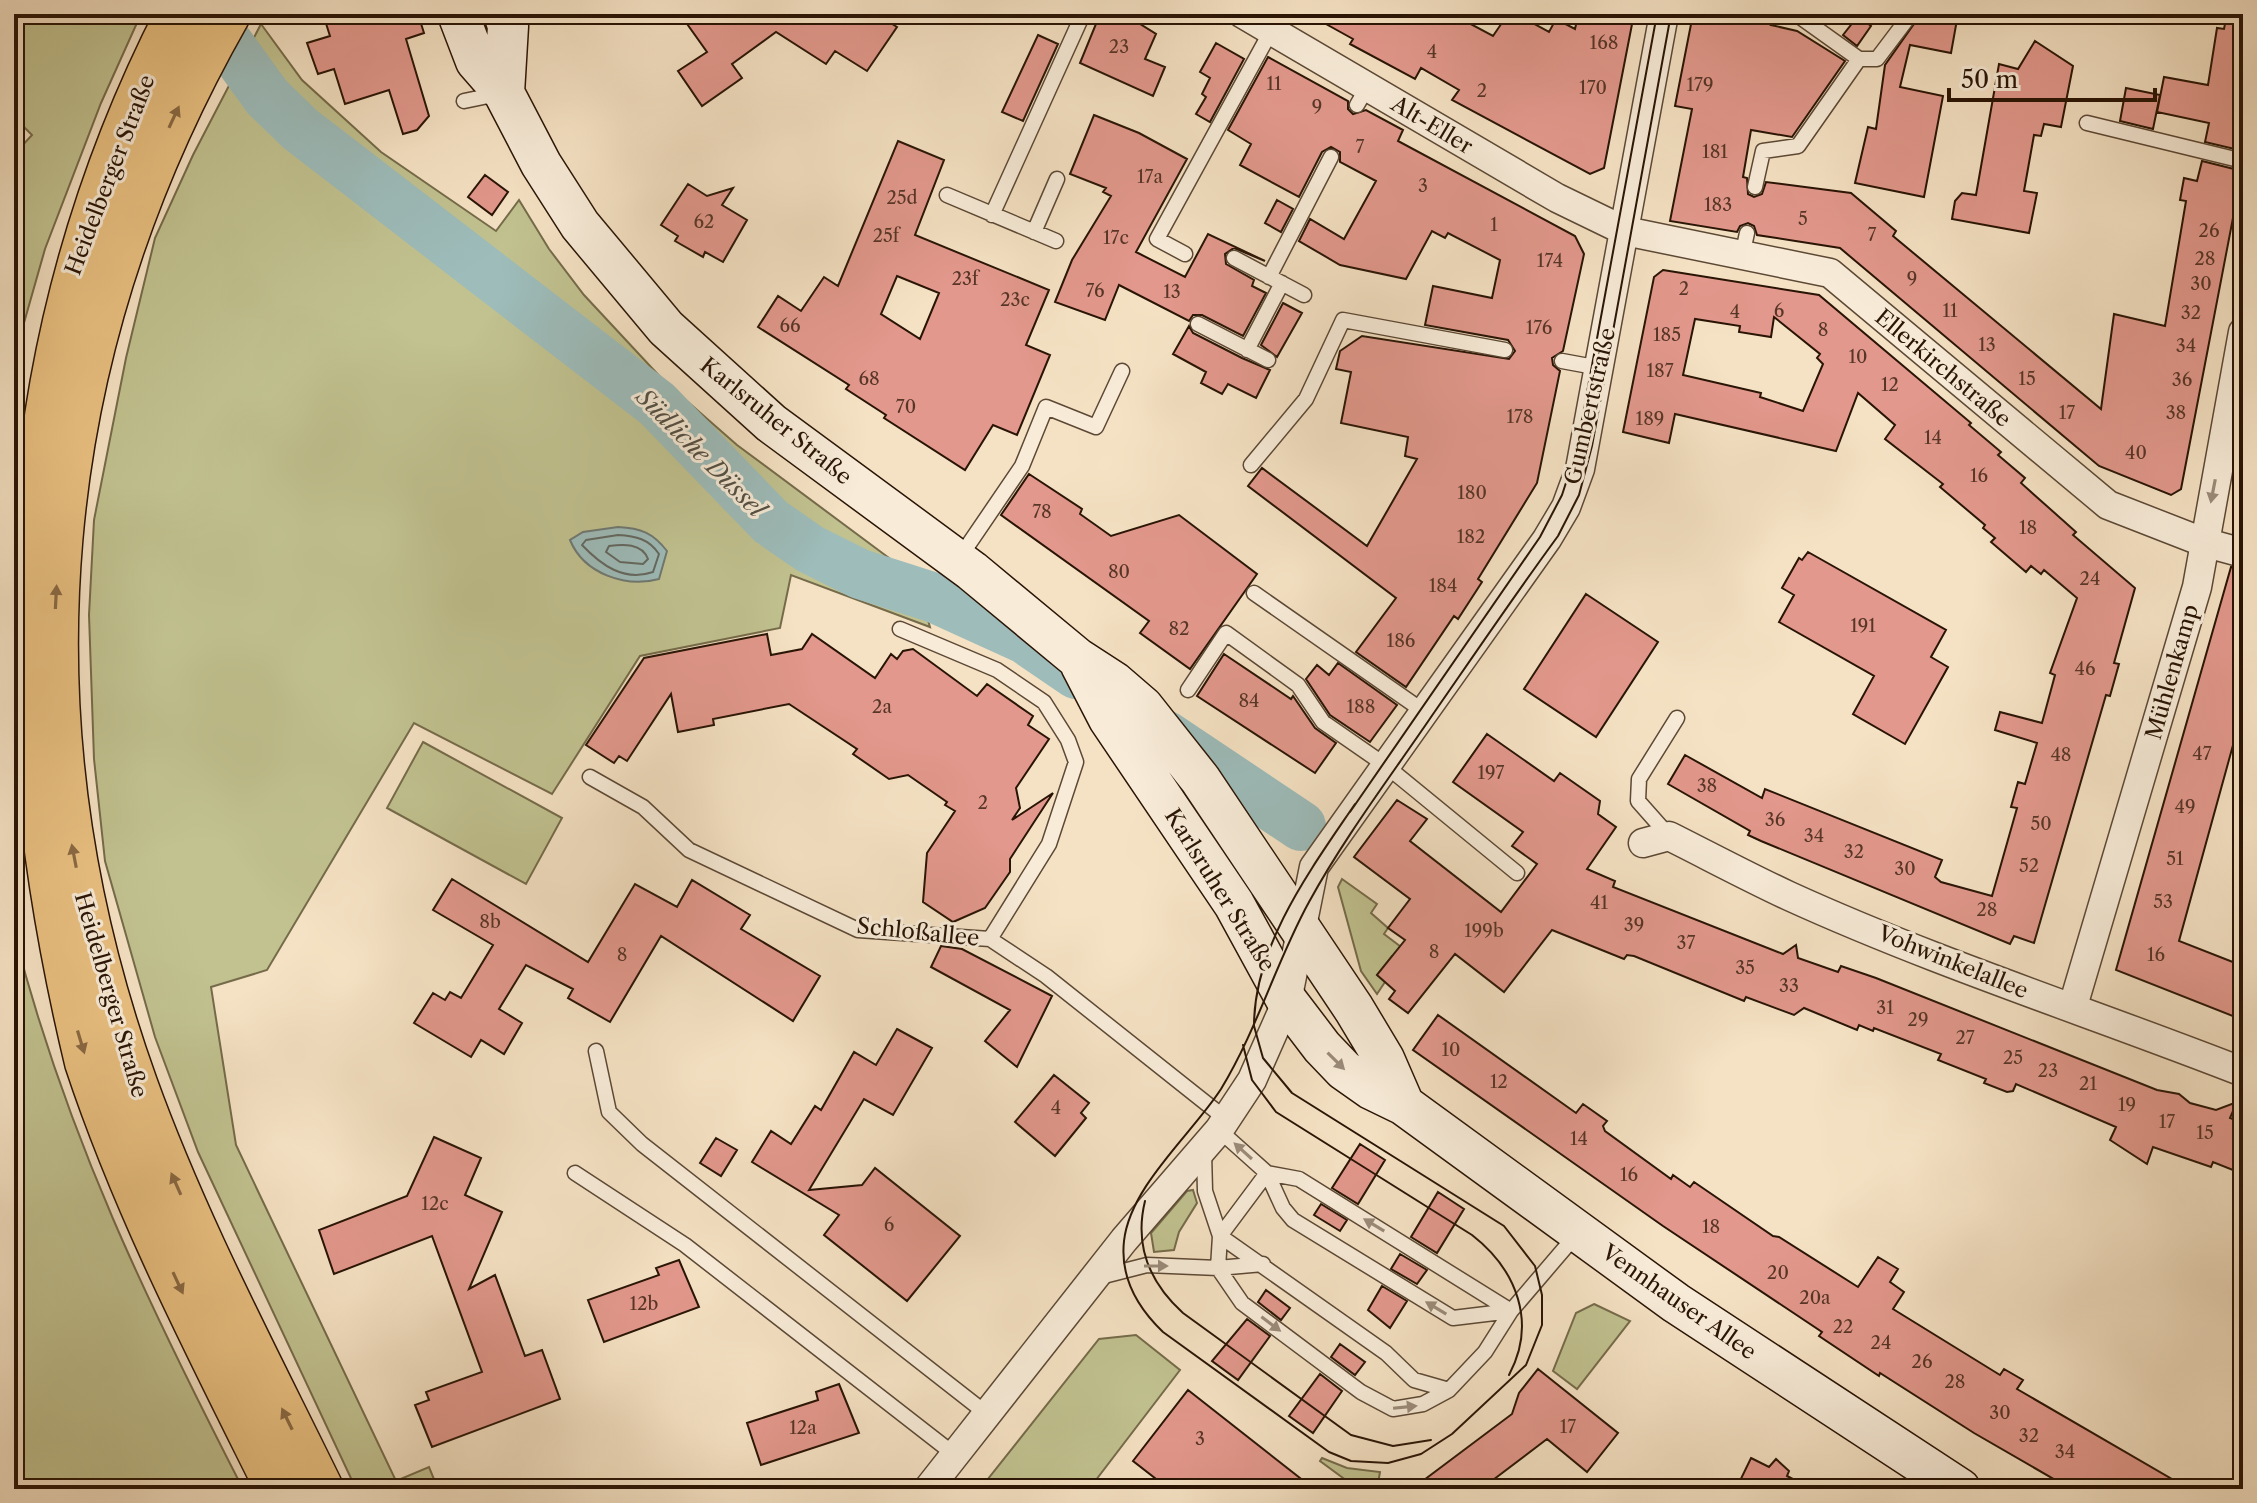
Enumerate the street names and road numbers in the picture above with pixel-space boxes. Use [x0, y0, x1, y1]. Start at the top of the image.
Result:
street label: Heidelberger Straße [59, 71, 161, 279]
street label: Alt-Eller [1385, 90, 1478, 160]
street label: Ellerkirchstraße [1870, 303, 2016, 433]
street label: Gumbertstraße [1559, 325, 1621, 487]
street label: Karlsruher Straße [695, 352, 857, 490]
street label: Mühlenkamp [2140, 601, 2204, 743]
street label: Karlsruher Straße [1159, 804, 1281, 976]
street label: Heidelberger Straße [69, 889, 153, 1101]
street label: Schloßallee [855, 912, 981, 952]
street label: Vohwinkelallee [1873, 919, 2032, 1004]
street label: Vennhauser Allee [1596, 1238, 1761, 1365]

